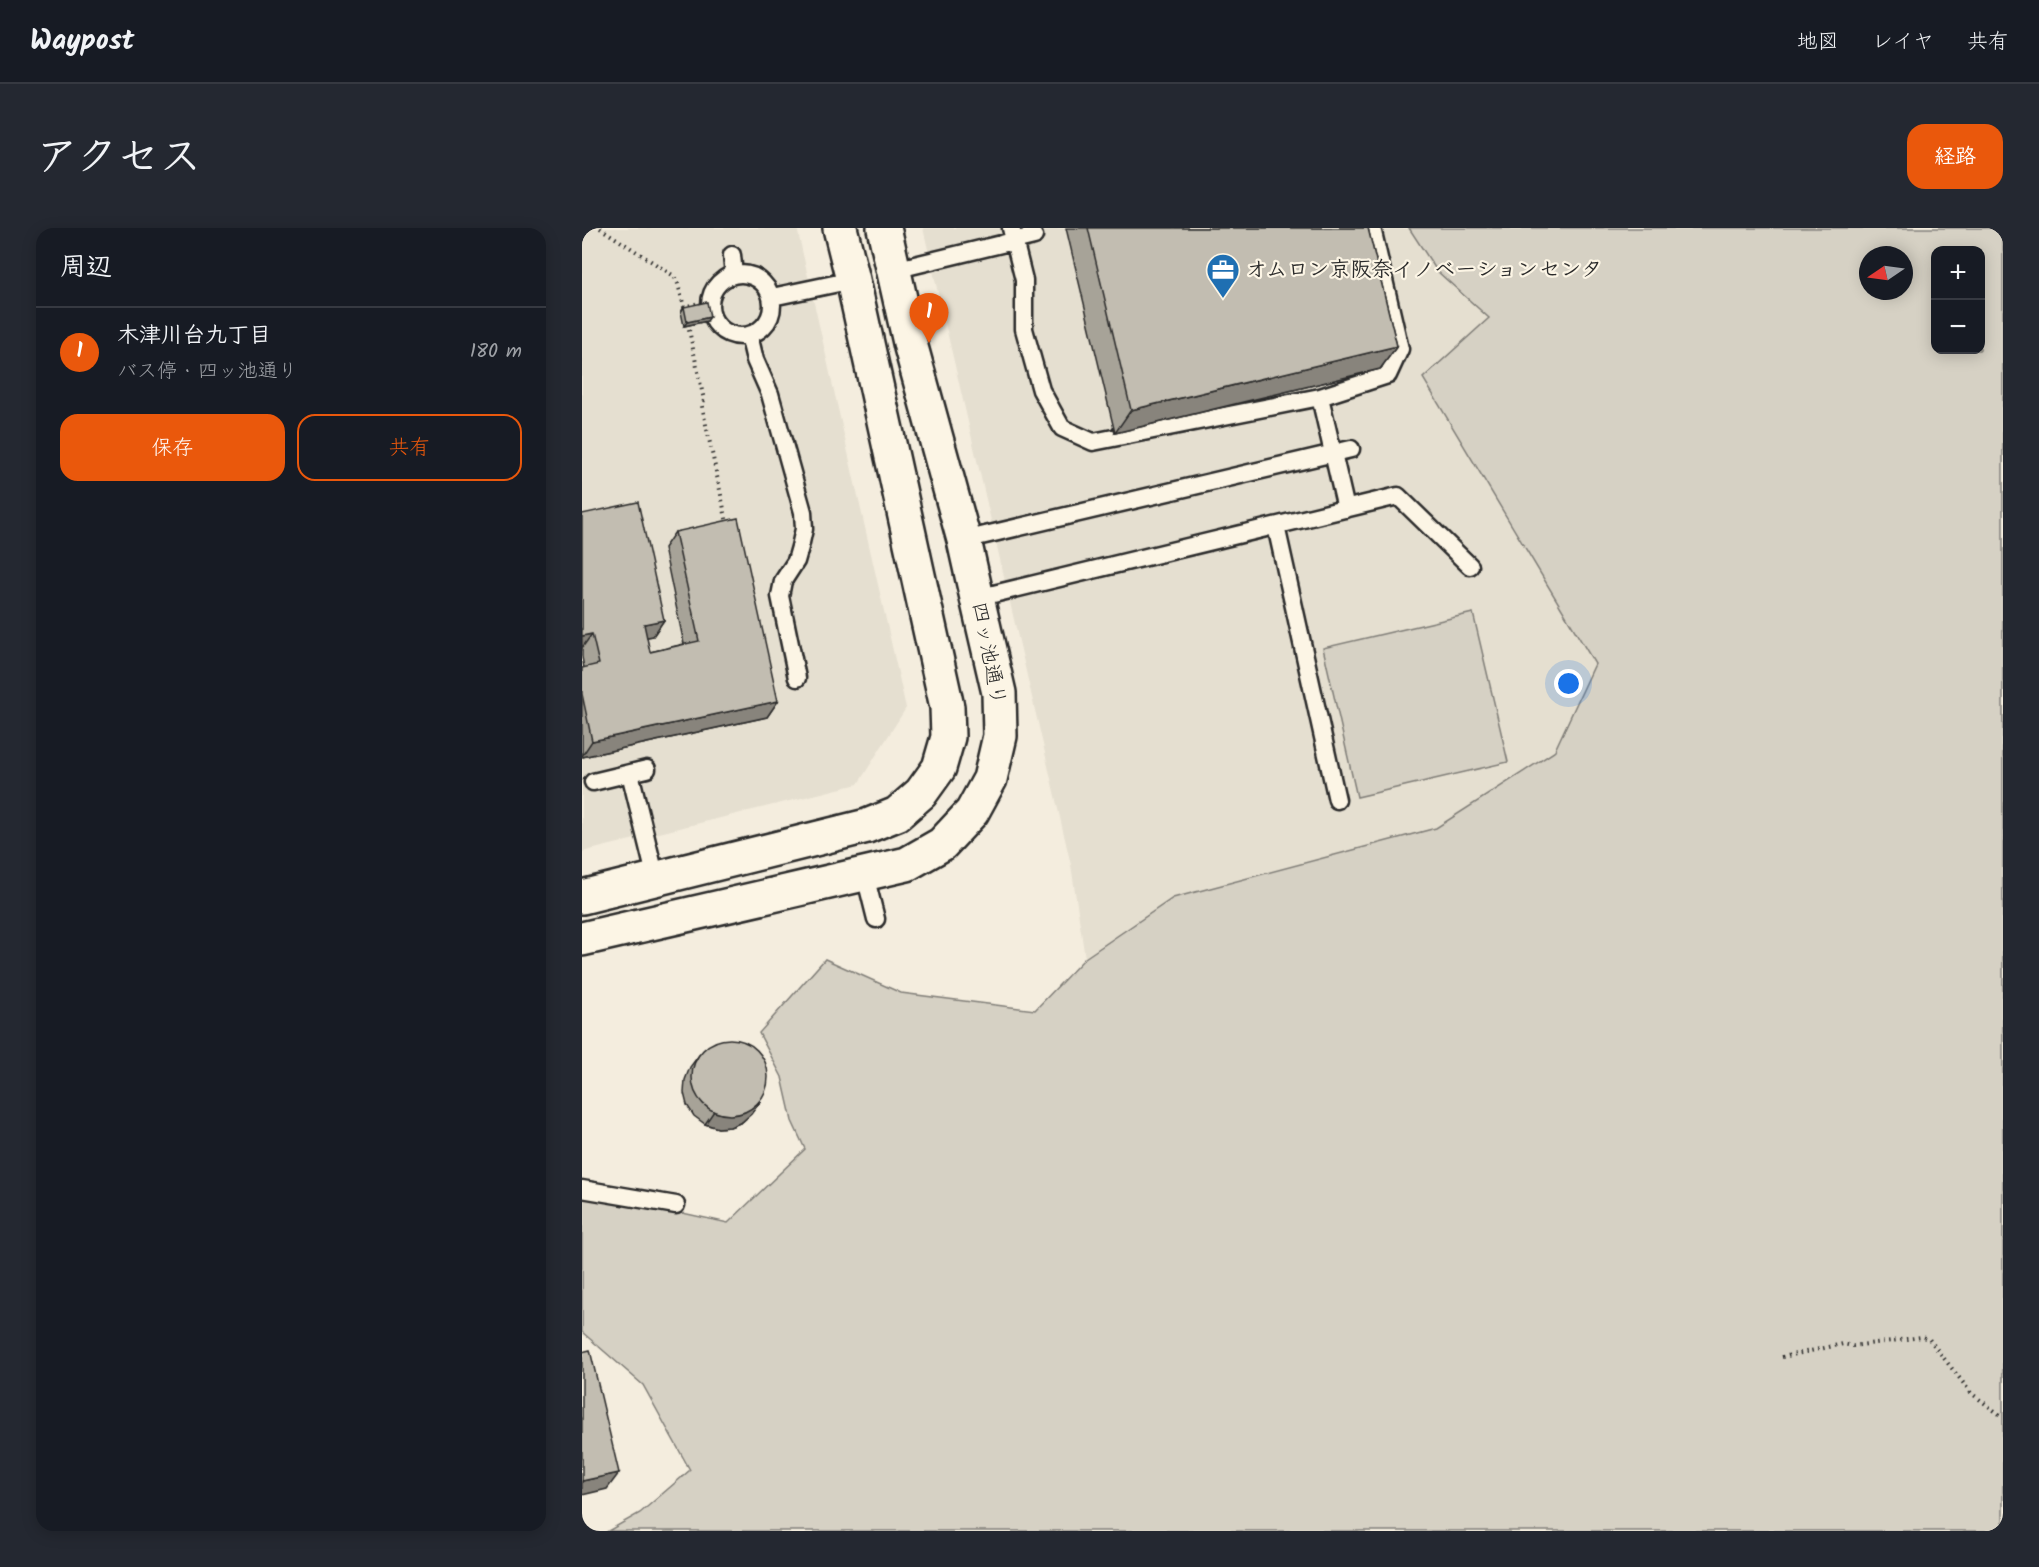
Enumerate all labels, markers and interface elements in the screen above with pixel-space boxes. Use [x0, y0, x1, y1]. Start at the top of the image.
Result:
text: Waypost [30, 19, 134, 64]
text: 地図 [1797, 26, 1839, 59]
text: レイヤ [1872, 26, 1934, 59]
text: 共有 [1967, 26, 2009, 59]
button: 経路 [1907, 124, 2003, 189]
text: アクセス [36, 125, 201, 192]
north arrow [1859, 246, 1913, 300]
map controls [1931, 246, 1985, 354]
button: + [1931, 246, 1985, 300]
text: 周辺 [60, 247, 112, 289]
office icon: オムロン京阪奈イノベーションセンタ [1205, 252, 1241, 299]
place label: オムロン京阪奈イノベーションセンタ [1246, 254, 1602, 287]
pin: 1 [910, 294, 948, 343]
button: − [1931, 300, 1985, 354]
text: 木津川台九丁目 [117, 319, 271, 354]
text: 1 [76, 336, 83, 368]
text: 180 m [470, 336, 522, 368]
text: バス停 · 四ッ池通り [117, 356, 298, 388]
button: 保存 [60, 414, 285, 481]
button: 共有 [297, 414, 522, 481]
street label: 四ッ池通り [962, 599, 1014, 709]
your location [1554, 669, 1583, 698]

